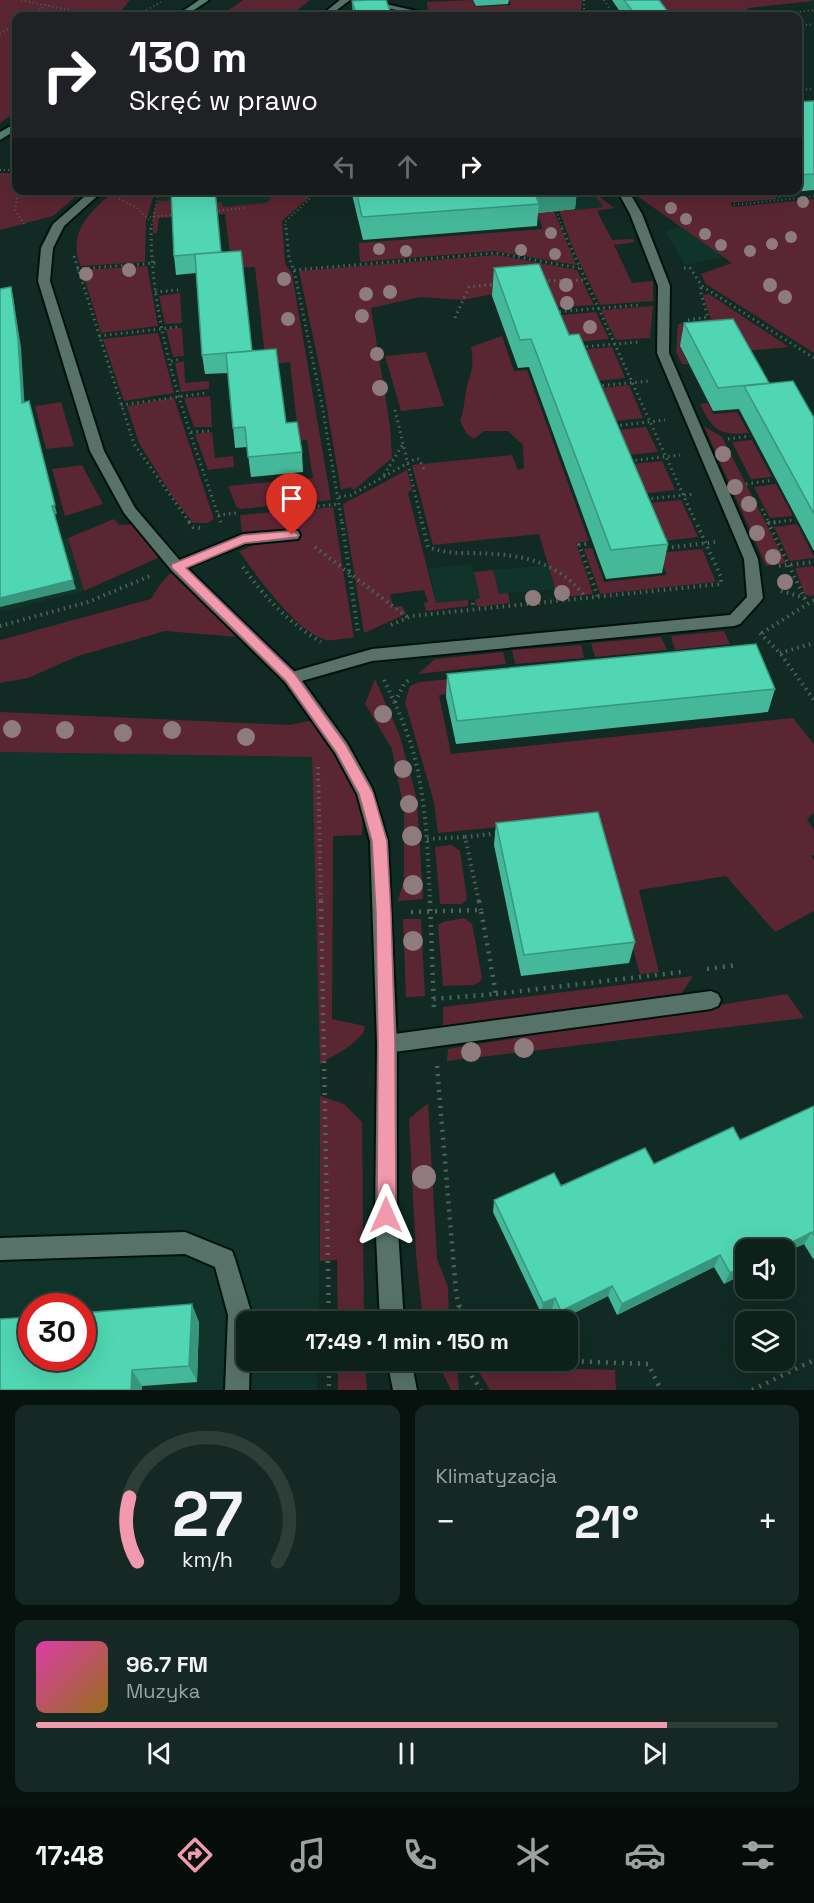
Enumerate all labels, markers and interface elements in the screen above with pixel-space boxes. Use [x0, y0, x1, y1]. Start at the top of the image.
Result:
text: 130 m [129, 31, 247, 84]
icon: right [30, 36, 108, 114]
text: Skręć w prawo [129, 83, 318, 118]
icon: left [328, 150, 361, 183]
icon: ahead [391, 150, 424, 183]
icon: right [454, 150, 487, 183]
pin [266, 473, 317, 535]
icon: arrive [275, 482, 308, 515]
position arrow [354, 1183, 418, 1247]
map controls [735, 1239, 795, 1371]
button: sound [735, 1239, 795, 1299]
speed limit sign: 30 [18, 1293, 96, 1371]
button: layers [735, 1311, 795, 1371]
text: 17:49 · 1 min · 150 m [305, 1327, 509, 1355]
text: Klimatyzacja [436, 1463, 557, 1489]
text: 27 [172, 1475, 243, 1554]
text: 21° [574, 1494, 639, 1551]
text: − [436, 1501, 456, 1543]
text: + [758, 1501, 778, 1543]
text: km/h [182, 1546, 233, 1573]
text: 96.7 FM [126, 1650, 208, 1678]
text: Muzyka [126, 1678, 200, 1704]
icon: previous [143, 1737, 176, 1770]
icon: pause [390, 1737, 423, 1770]
icon: next [638, 1737, 671, 1770]
icon: directions [174, 1834, 216, 1876]
icon: music [287, 1834, 329, 1876]
icon: phone [399, 1834, 441, 1876]
icon: climate [512, 1834, 554, 1876]
icon: car [624, 1834, 666, 1876]
icon: filters [737, 1834, 779, 1876]
text: 17:48 [35, 1838, 104, 1873]

